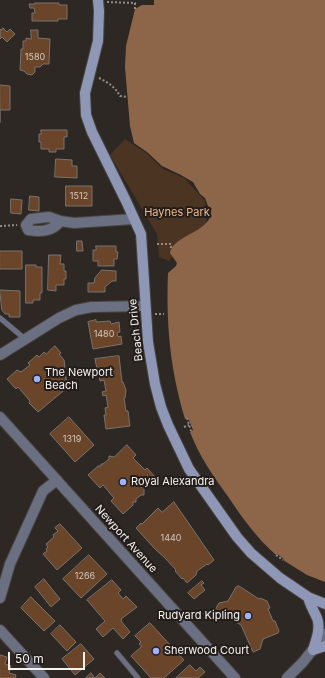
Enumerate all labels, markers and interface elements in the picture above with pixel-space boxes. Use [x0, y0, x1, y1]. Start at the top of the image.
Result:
house number: 1580 [25, 52, 45, 62]
house number: 1512 [70, 191, 88, 201]
park label: Haynes Park [144, 206, 210, 220]
street label: Beach Drive [126, 298, 146, 362]
house number: 1480 [94, 329, 114, 339]
place label: The Newport Beach [45, 366, 113, 392]
marker: The Newport Beach [32, 374, 42, 384]
house number: 1319 [63, 434, 81, 444]
place label: Royal Alexandra [131, 475, 215, 489]
marker: Royal Alexandra [118, 477, 128, 487]
street label: Newport Avenue [92, 502, 160, 576]
house number: 1440 [161, 533, 181, 543]
house number: 1266 [75, 571, 95, 581]
place label: Rudyard Kipling [158, 609, 240, 623]
marker: Rudyard Kipling [243, 611, 253, 621]
scale bar [10, 644, 87, 670]
place label: Sherwood Court [164, 644, 249, 658]
marker: Sherwood Court [151, 646, 161, 656]
text: 50 m [15, 651, 44, 666]

